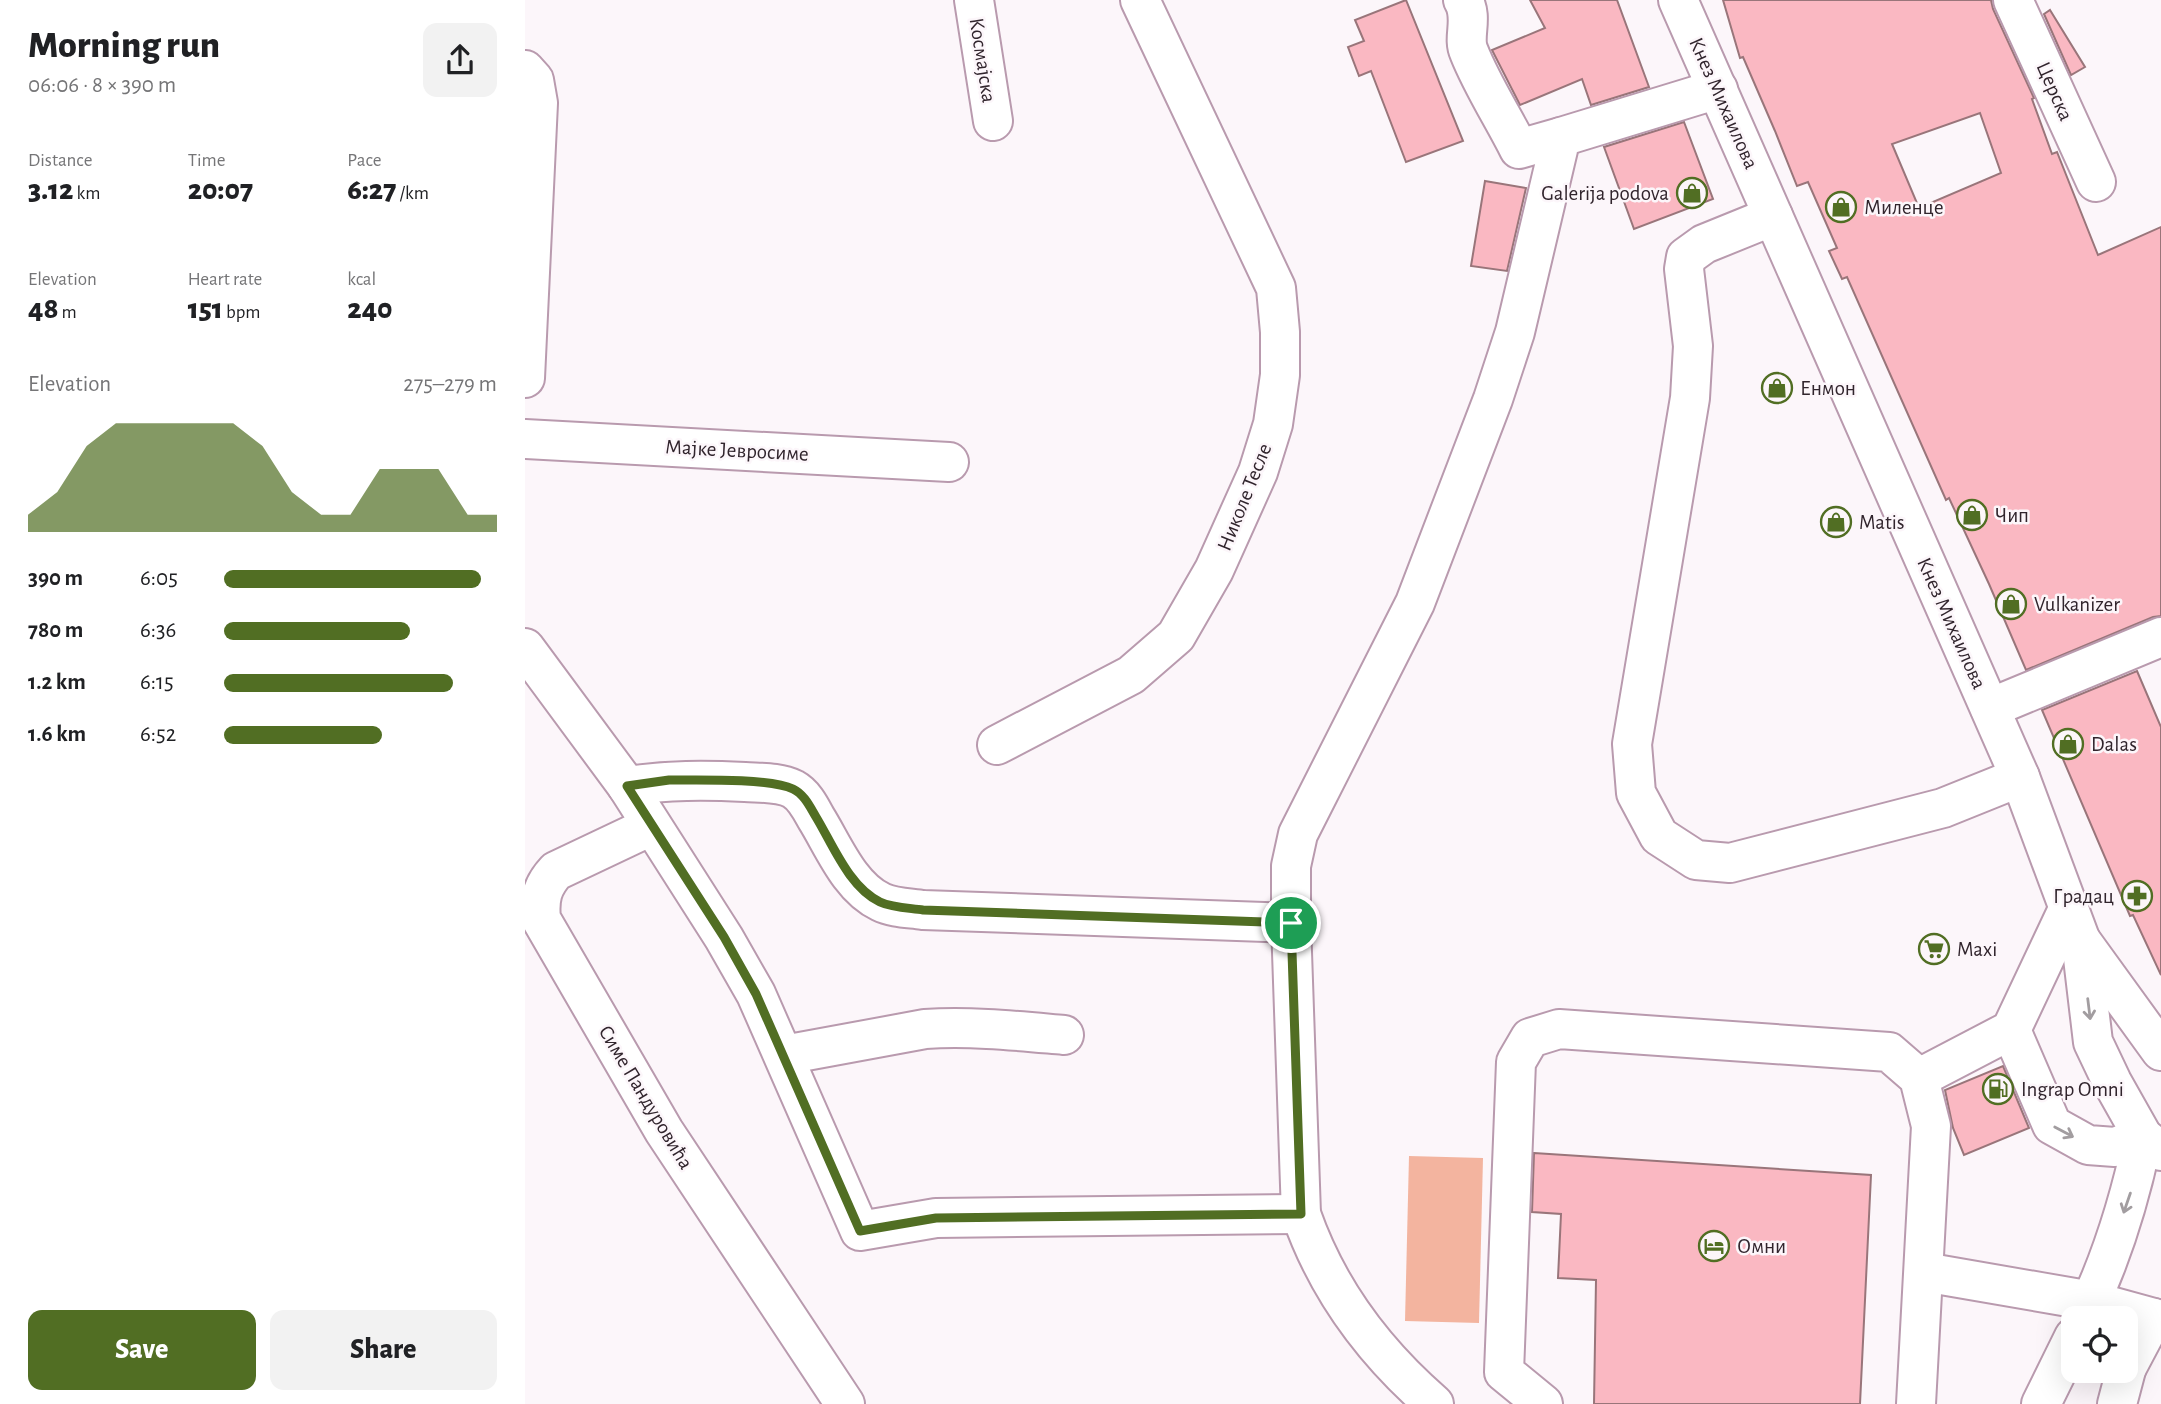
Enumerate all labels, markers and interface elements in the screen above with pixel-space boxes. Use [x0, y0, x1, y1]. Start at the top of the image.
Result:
street label: Космајска [965, 16, 1000, 104]
button: share [423, 23, 497, 97]
text: Morning run [28, 27, 220, 65]
street label: Кнез Михаилова [1685, 34, 1762, 172]
street label: Церска [2032, 59, 2077, 124]
text: 06:06 · 8 × 390 m [28, 74, 176, 97]
text: Distance [28, 151, 92, 170]
text: Time [188, 151, 226, 170]
text: Pace [347, 151, 382, 170]
text: 3.12 [28, 175, 73, 205]
text: 20:07 [188, 175, 253, 205]
text: 6:27 [347, 175, 396, 205]
shop icon: Galerija podova [1675, 176, 1709, 210]
place label: Galerija podova [1541, 183, 1669, 204]
text: km [73, 184, 100, 203]
text: /km [396, 184, 429, 203]
shop icon: Миленце [1824, 190, 1858, 224]
place label: Миленце [1864, 197, 1944, 218]
text: Elevation [28, 270, 97, 289]
text: Heart rate [188, 270, 262, 289]
text: kcal [347, 270, 376, 289]
text: 48 [28, 294, 58, 324]
text: 151 [188, 294, 223, 324]
text: 240 [347, 294, 393, 324]
text: m [58, 303, 77, 322]
text: bpm [223, 303, 260, 322]
shop icon: Енмон [1760, 371, 1794, 405]
text: Elevation [28, 373, 111, 396]
text: 275–279 m [403, 373, 497, 396]
place label: Енмон [1800, 378, 1856, 399]
street label: Мајке Јевросиме [665, 436, 809, 465]
street label: Николе Тесле [1213, 440, 1276, 554]
shop icon: Чип [1955, 498, 1989, 532]
shop icon: Matis [1819, 505, 1853, 539]
place label: Чип [1995, 505, 2029, 526]
place label: Matis [1859, 512, 1905, 533]
street label: Кнез Михаилова [1913, 554, 1990, 692]
text: 390 m [28, 567, 83, 590]
text: 6:05 [140, 567, 178, 590]
shop icon: Vulkanizer [1994, 587, 2028, 621]
place label: Vulkanizer [2034, 594, 2120, 615]
text: 780 m [28, 619, 83, 642]
text: 6:36 [140, 619, 176, 642]
text: 1.2 km [28, 671, 86, 694]
text: 6:15 [140, 671, 174, 694]
text: 1.6 km [28, 723, 86, 746]
text: 6:52 [140, 723, 176, 746]
shop icon: Dalas [2051, 727, 2085, 761]
place label: Dalas [2091, 734, 2137, 755]
pharmacy icon: Градац [2120, 879, 2154, 913]
place label: Градац [2053, 886, 2114, 907]
pin [1261, 893, 1321, 953]
icon: arrive [1272, 904, 1310, 942]
supermarket icon: Maxi [1917, 932, 1951, 966]
place label: Maxi [1957, 939, 1997, 960]
one-way arrow [2083, 997, 2096, 1020]
street label: Симе Пандуровића [594, 1022, 697, 1173]
fuel station icon: Ingrap Omni [1981, 1072, 2015, 1106]
place label: Ingrap Omni [2021, 1079, 2124, 1100]
one-way arrow [2053, 1125, 2073, 1139]
one-way arrow [2120, 1192, 2132, 1214]
hotel icon: Омни [1697, 1229, 1731, 1263]
place label: Омни [1737, 1236, 1786, 1257]
map controls [2061, 1306, 2138, 1383]
button: locate [2061, 1306, 2138, 1383]
button: Save [28, 1310, 256, 1390]
button: Share [270, 1310, 497, 1390]

